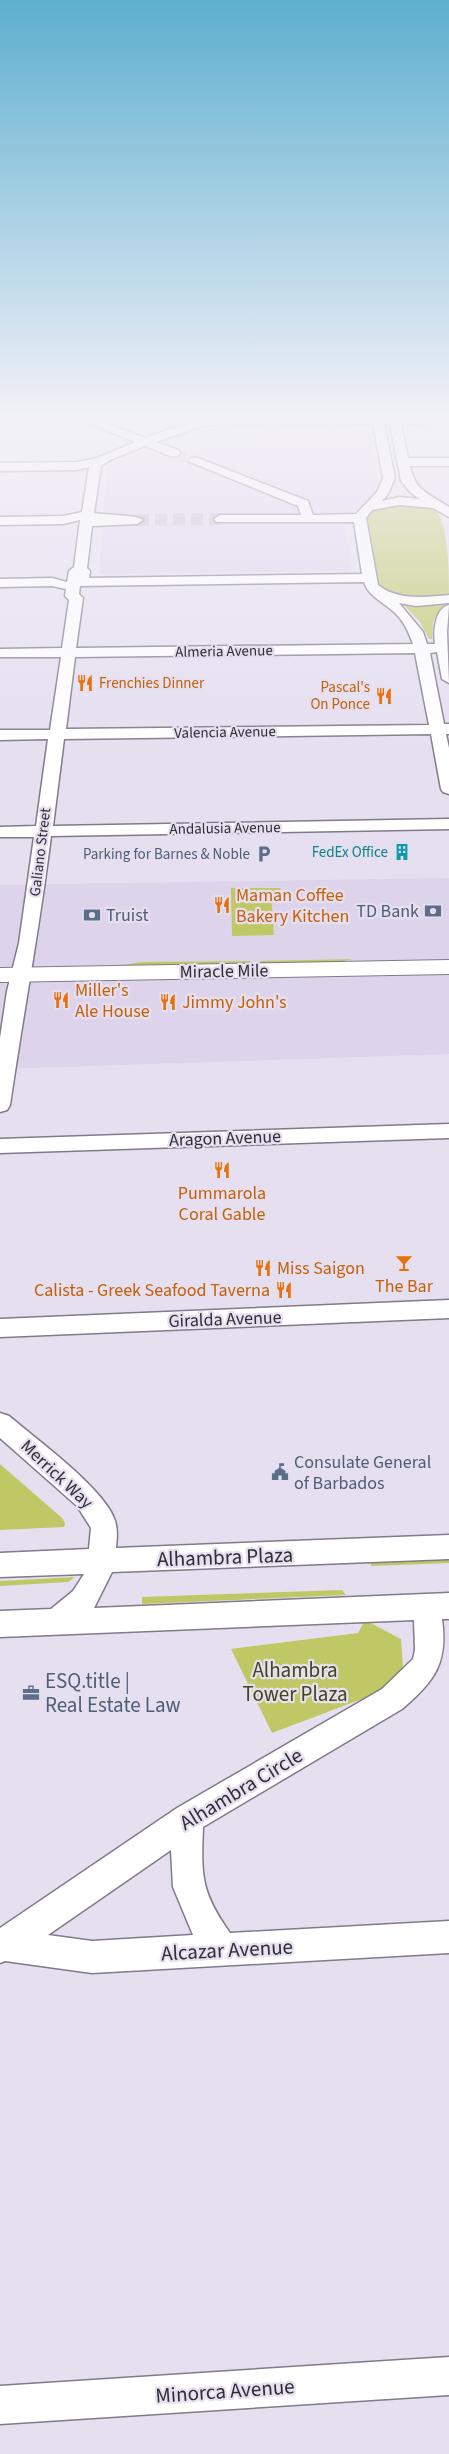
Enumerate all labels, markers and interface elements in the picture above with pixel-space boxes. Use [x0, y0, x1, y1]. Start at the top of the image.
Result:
street label: Almeria Avenue [175, 640, 273, 663]
restaurant icon: Frenchies Dinner [75, 673, 95, 693]
place label: Frenchies Dinner [99, 673, 205, 694]
place label: Pascal's On Ponce [310, 677, 370, 715]
restaurant icon: Pascal's On Ponce [374, 686, 394, 706]
street label: Valencia Avenue [174, 721, 276, 744]
street label: Galiano Street [25, 807, 56, 897]
street label: Andalusia Avenue [169, 817, 281, 840]
place label: FedEx Office [312, 842, 388, 863]
building icon: FedEx Office [392, 842, 412, 862]
place label: Parking for Barnes & Noble [83, 844, 250, 865]
parking icon: Parking for Barnes & Noble [254, 844, 274, 864]
place label: Maman Coffee Bakery Kitchen [236, 883, 349, 929]
restaurant icon: Maman Coffee Bakery Kitchen [212, 895, 232, 915]
place label: TD Bank [356, 899, 419, 924]
bank icon: TD Bank [423, 901, 443, 921]
place label: Truist [106, 903, 149, 928]
bank icon: Truist [82, 905, 102, 925]
street label: Miracle Mile [179, 958, 269, 985]
place label: Miller's Ale House [75, 978, 150, 1024]
restaurant icon: Miller's Ale House [51, 990, 71, 1010]
place label: Jimmy John's [182, 990, 287, 1015]
restaurant icon: Jimmy John's [158, 992, 178, 1012]
street label: Aragon Avenue [169, 1124, 282, 1153]
restaurant icon: Pummarola Coral Gable [212, 1160, 232, 1180]
place label: Pummarola Coral Gable [178, 1181, 266, 1227]
bar icon: The Bar [394, 1253, 414, 1273]
place label: Miss Saigon [277, 1256, 365, 1281]
restaurant icon: Miss Saigon [253, 1258, 273, 1278]
place label: The Bar [375, 1274, 434, 1299]
place label: Calista - Greek Seafood Taverna [34, 1278, 270, 1303]
restaurant icon: Calista - Greek Seafood Taverna [274, 1280, 294, 1300]
street label: Giralda Avenue [168, 1305, 282, 1334]
street label: Merrick Way [15, 1434, 99, 1515]
place label: Consulate General of Barbados [294, 1450, 431, 1496]
public building icon: Consulate General of Barbados [270, 1462, 290, 1482]
street label: Alhambra Plaza [156, 1540, 294, 1574]
park label: Alhambra Tower Plaza [243, 1655, 347, 1709]
place label: ESQ.title | Real Estate Law [45, 1666, 181, 1720]
office icon: ESQ.title | Real Estate Law [21, 1683, 41, 1703]
street label: Alhambra Circle [174, 1740, 308, 1838]
street label: Alcazar Avenue [160, 1932, 294, 1968]
street label: Minorca Avenue [154, 2371, 296, 2411]

